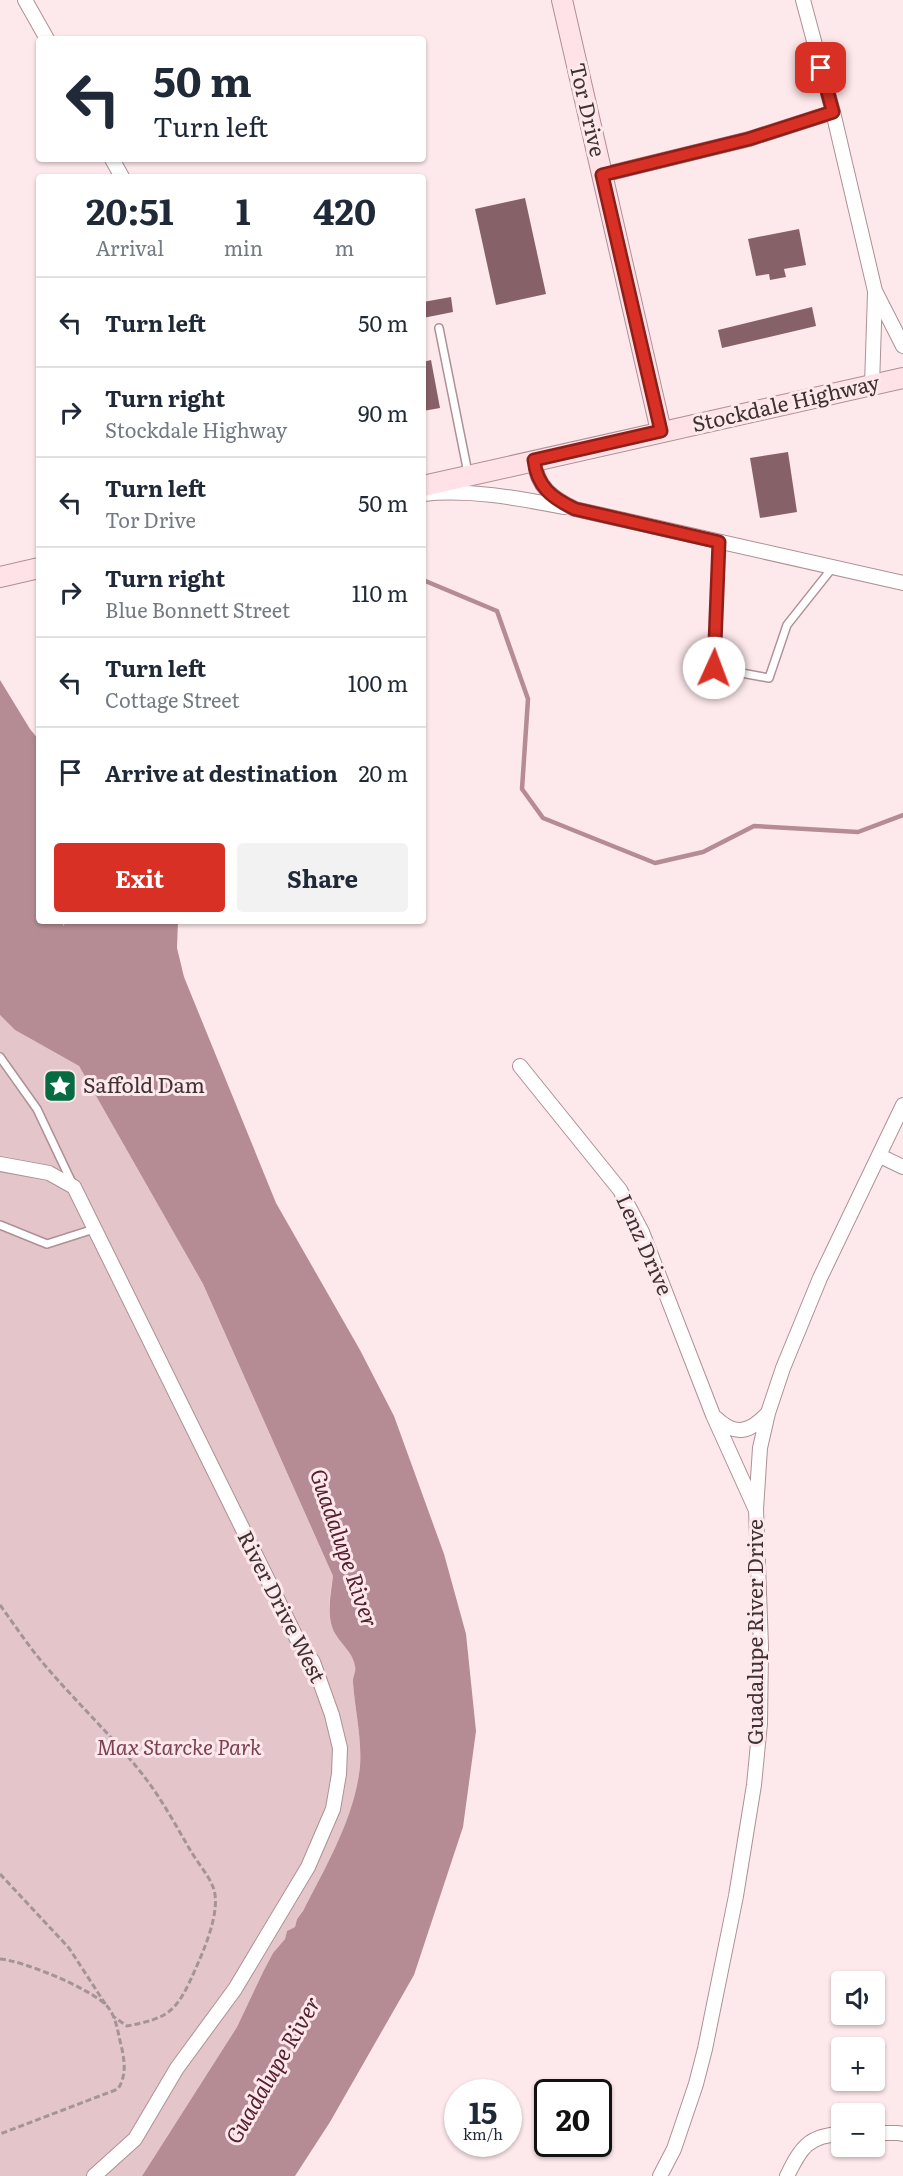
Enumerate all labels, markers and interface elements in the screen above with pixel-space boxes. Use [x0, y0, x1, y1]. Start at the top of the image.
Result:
pin [795, 42, 846, 93]
text: 50 m [153, 48, 252, 110]
icon: arrive [804, 51, 837, 84]
street label: Tor Drive [564, 59, 615, 160]
icon: left [54, 60, 132, 138]
text: Turn left [153, 105, 268, 145]
text: 20:51 [86, 183, 174, 236]
text: 1 [236, 183, 251, 236]
text: 420 [313, 183, 376, 236]
text: Arrival [96, 232, 164, 262]
text: min [224, 232, 263, 262]
text: m [335, 232, 354, 262]
icon: left [54, 306, 87, 339]
text: Turn left [105, 306, 206, 339]
text: 50 m [358, 306, 408, 339]
street label: Stockdale Highway [689, 365, 883, 438]
text: Turn right [105, 381, 225, 414]
icon: right [54, 396, 87, 429]
text: 90 m [358, 396, 408, 429]
text: Stockdale Highway [105, 414, 287, 444]
text: Turn left [105, 471, 206, 504]
icon: left [54, 486, 87, 519]
text: 50 m [358, 486, 408, 519]
text: Tor Drive [105, 504, 196, 534]
text: Turn right [105, 561, 225, 594]
icon: right [54, 576, 87, 609]
text: 110 m [352, 576, 408, 609]
text: Blue Bonnett Street [105, 594, 290, 624]
position arrow [682, 636, 746, 700]
text: Turn left [105, 651, 206, 684]
icon: left [54, 666, 87, 699]
text: 100 m [348, 666, 408, 699]
text: Cottage Street [105, 684, 240, 714]
icon: arrive [54, 756, 87, 789]
text: Arrive at destination [105, 756, 338, 789]
text: 20 m [358, 756, 408, 789]
button: Exit [54, 843, 225, 912]
button: Share [237, 843, 408, 912]
place icon: Saffold Dam [42, 1068, 78, 1104]
place label: Saffold Dam [83, 1068, 205, 1099]
street label: Lenz Drive [610, 1189, 682, 1299]
water label: Guadalupe River [303, 1464, 388, 1631]
street label: Guadalupe River Drive [738, 1519, 769, 1745]
street label: River Drive West [231, 1524, 335, 1688]
park label: Max Starcke Park [96, 1730, 262, 1761]
map controls [831, 1971, 885, 2157]
button: sound [831, 1971, 885, 2025]
water label: Guadalupe River [216, 1989, 327, 2149]
button: + [831, 2037, 885, 2091]
speed limit sign: 20 [534, 2079, 612, 2157]
text: 15 [469, 2089, 497, 2133]
button: − [831, 2103, 885, 2157]
text: km/h [463, 2122, 503, 2145]

